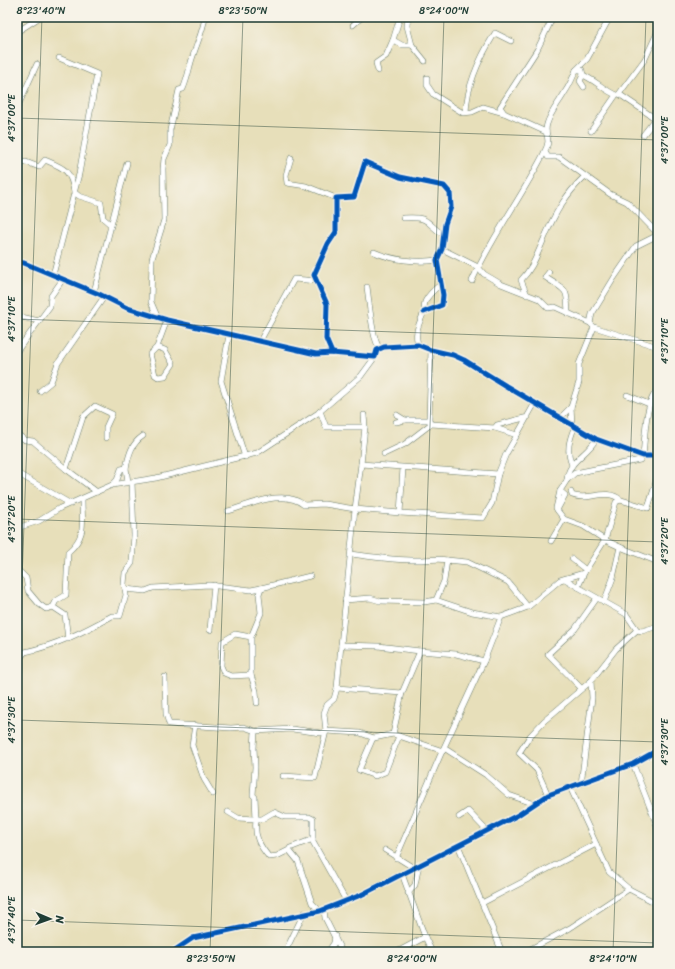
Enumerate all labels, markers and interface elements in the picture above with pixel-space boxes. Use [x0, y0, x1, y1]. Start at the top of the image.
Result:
text: 8°23'40"N [17, 2, 66, 20]
text: 8°23'50"N [219, 2, 267, 20]
text: 8°24'00"N [419, 2, 469, 20]
text: 4°37'00"E [3, 93, 21, 142]
text: 4°37'00"E [656, 115, 674, 164]
text: 4°37'10"E [3, 295, 21, 342]
text: 4°37'10"E [656, 317, 674, 364]
text: 4°37'20"E [3, 494, 21, 543]
text: 4°37'20"E [656, 516, 674, 565]
text: 4°37'30"E [3, 695, 21, 743]
text: 4°37'30"E [656, 717, 674, 765]
text: 4°37'40"E [3, 895, 21, 944]
north arrow [30, 899, 70, 939]
text: N [50, 914, 69, 924]
text: 8°23'50"N [187, 950, 235, 968]
text: 8°24'00"N [387, 950, 437, 968]
text: 8°24'10"N [589, 950, 637, 968]

